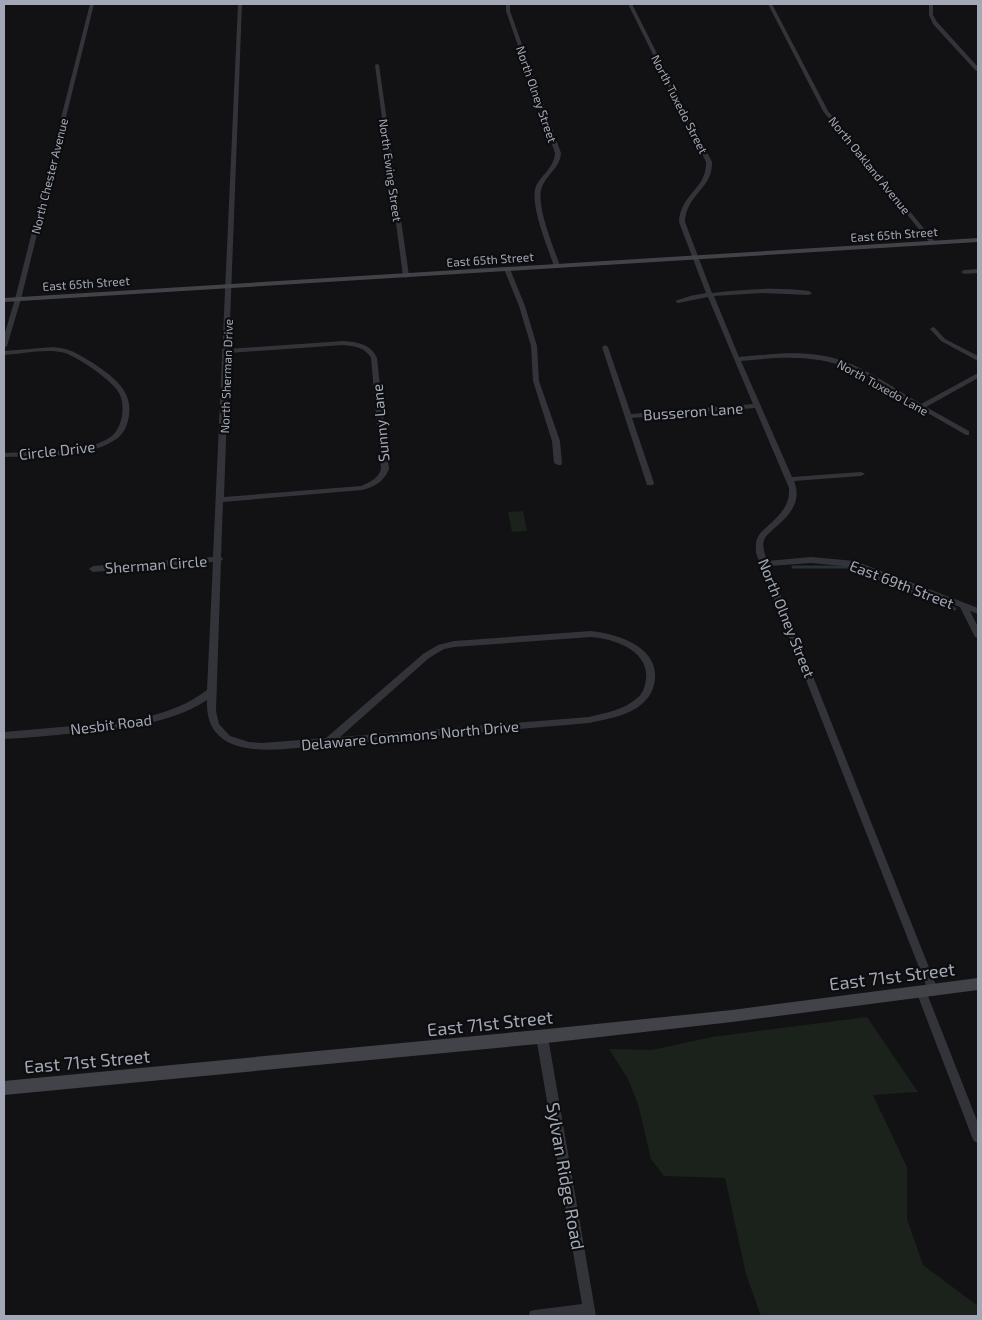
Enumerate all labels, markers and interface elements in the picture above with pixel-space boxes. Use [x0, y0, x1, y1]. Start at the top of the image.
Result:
street label: North Olney Street [514, 44, 560, 145]
street label: North Tuxedo Street [649, 52, 711, 156]
street label: North Oakland Avenue [826, 113, 914, 217]
street label: North Chester Avenue [28, 117, 70, 235]
street label: North Ewing Street [377, 118, 405, 223]
street label: East 65th Street [850, 224, 939, 244]
street label: East 65th Street [446, 249, 535, 269]
street label: East 65th Street [42, 273, 131, 293]
street label: North Sherman Drive [217, 319, 235, 433]
street label: North Tuxedo Lane [835, 356, 931, 418]
street label: Sunny Lane [368, 383, 392, 463]
street label: Busseron Lane [642, 399, 744, 423]
street label: Circle Drive [18, 437, 96, 463]
street label: Sherman Circle [104, 551, 208, 577]
street label: North Olney Street [755, 556, 819, 680]
street label: East 69th Street [847, 556, 957, 612]
street label: Nesbit Road [69, 710, 153, 738]
street label: Delaware Commons North Drive [300, 717, 520, 753]
street label: East 71st Street [828, 957, 956, 995]
street label: East 71st Street [426, 1005, 554, 1041]
street label: East 71st Street [23, 1045, 151, 1077]
street label: Sylvan Ridge Road [542, 1101, 590, 1251]

